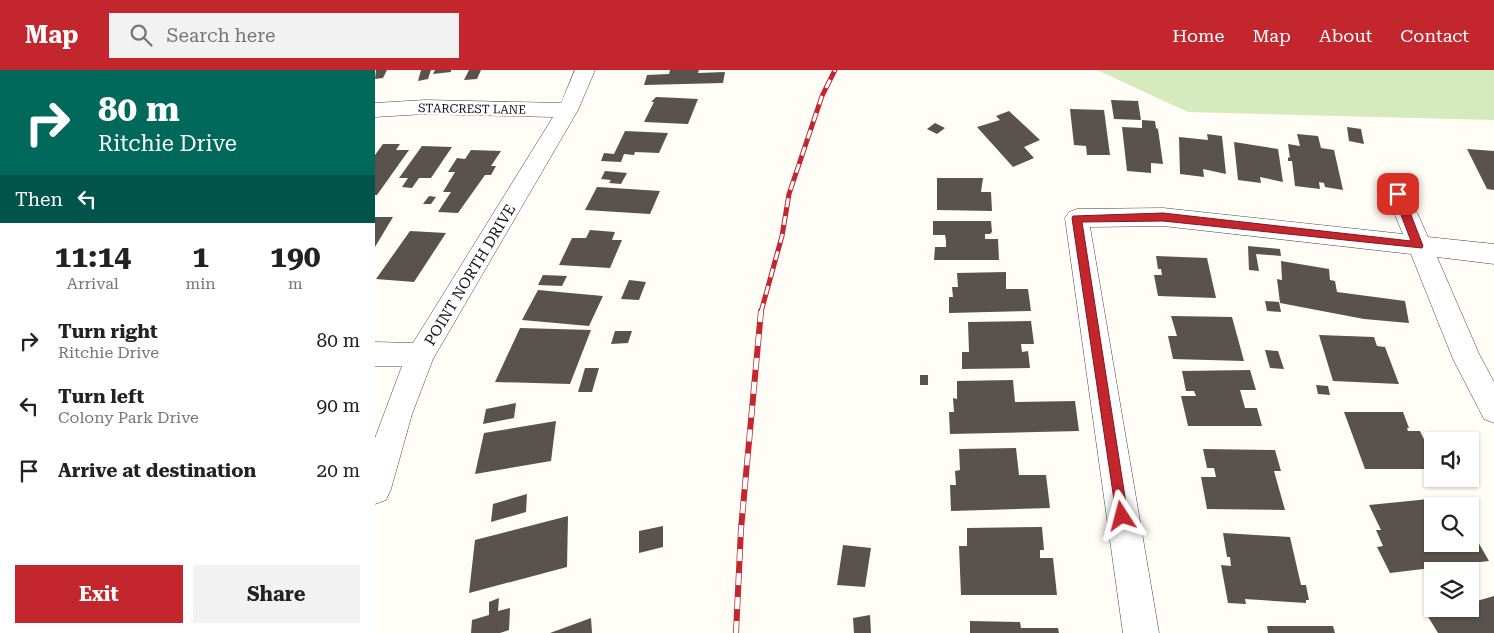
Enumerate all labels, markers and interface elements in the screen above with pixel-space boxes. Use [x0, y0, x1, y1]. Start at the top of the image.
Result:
search box [109, 13, 459, 58]
text: Map [25, 21, 79, 49]
icon: search [127, 21, 155, 49]
text: Search here [167, 24, 275, 47]
text: Home [1172, 25, 1224, 46]
text: Map [1252, 25, 1291, 46]
text: About [1319, 25, 1372, 46]
text: Contact [1400, 25, 1469, 46]
text: 80 m [98, 89, 180, 130]
icon: right [15, 90, 80, 155]
street label: STARCREST LANE [418, 101, 526, 117]
text: Ritchie Drive [98, 131, 237, 156]
pin [1377, 173, 1419, 215]
icon: arrive [1384, 180, 1412, 208]
icon: left [73, 185, 101, 213]
text: Then [15, 188, 63, 211]
street label: POINT NORTH DRIVE [421, 201, 519, 349]
text: 11:14 [54, 239, 131, 274]
text: 1 [192, 239, 209, 274]
text: 190 [270, 239, 320, 274]
text: Arrival [67, 274, 119, 293]
text: min [186, 274, 216, 293]
text: m [288, 274, 303, 293]
text: Turn right [58, 320, 158, 343]
icon: right [15, 327, 43, 355]
text: 80 m [317, 329, 360, 352]
text: Ritchie Drive [58, 343, 159, 362]
text: Turn left [58, 385, 144, 408]
icon: left [15, 392, 43, 420]
text: 90 m [317, 394, 360, 417]
text: Colony Park Drive [58, 408, 199, 427]
map controls [1424, 432, 1479, 617]
button: sound [1424, 432, 1479, 487]
icon: arrive [15, 457, 43, 485]
text: Arrive at destination [58, 459, 256, 482]
text: 20 m [317, 459, 360, 482]
position arrow [1095, 489, 1147, 541]
button: search [1424, 497, 1479, 552]
button: layers [1424, 562, 1479, 617]
button: Exit [15, 565, 183, 623]
button: Share [193, 565, 360, 623]

